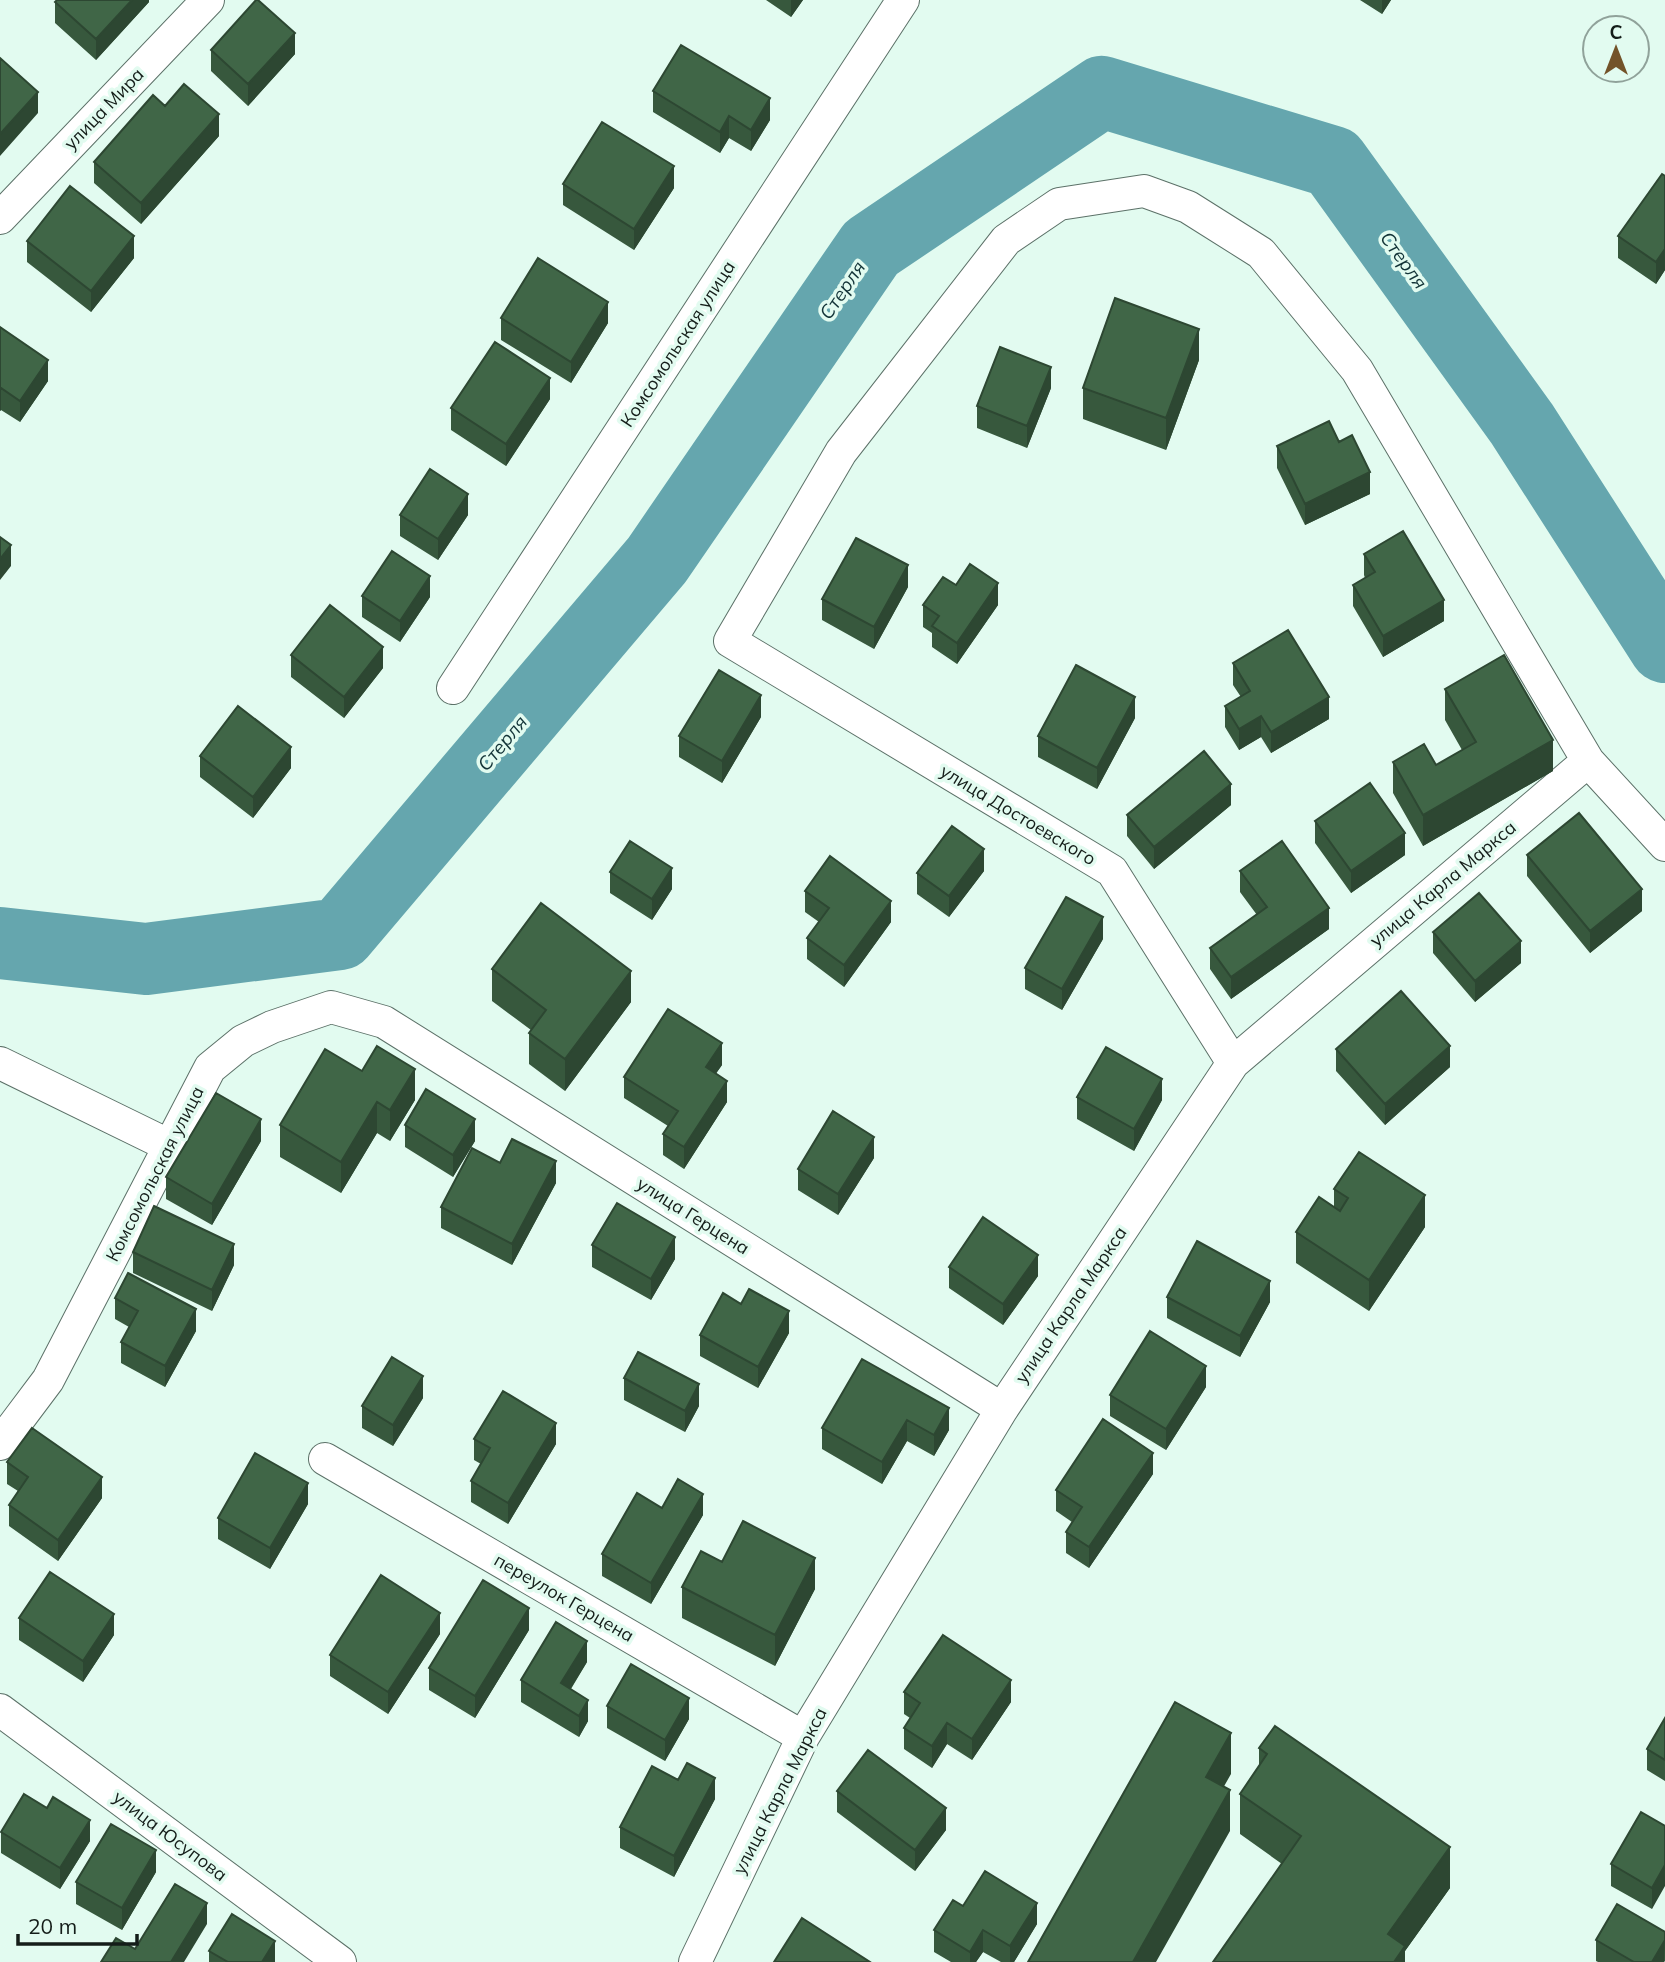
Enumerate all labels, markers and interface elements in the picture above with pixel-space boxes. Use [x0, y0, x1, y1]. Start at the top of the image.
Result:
north arrow [1581, 14, 1651, 84]
text: С [1609, 20, 1623, 44]
street label: улица Мира [59, 63, 148, 155]
water label: Стерля [1375, 227, 1433, 293]
street label: Комсомольская улица [615, 256, 740, 431]
water label: Стерля [814, 256, 870, 324]
water label: Стерля [472, 710, 532, 776]
street label: улица Достоевского [936, 759, 1100, 870]
street label: улица Карла Маркса [1365, 816, 1521, 952]
street label: Комсомольская улица [100, 1082, 209, 1265]
street label: улица Герцена [633, 1172, 754, 1259]
street label: улица Карла Маркса [1010, 1222, 1132, 1387]
street label: переулок Герцена [490, 1548, 638, 1647]
street label: улица Карла Маркса [728, 1704, 832, 1878]
street label: улица Юсупова [109, 1785, 232, 1886]
scale bar [18, 1902, 136, 1946]
text: 20 m [28, 1913, 77, 1939]

